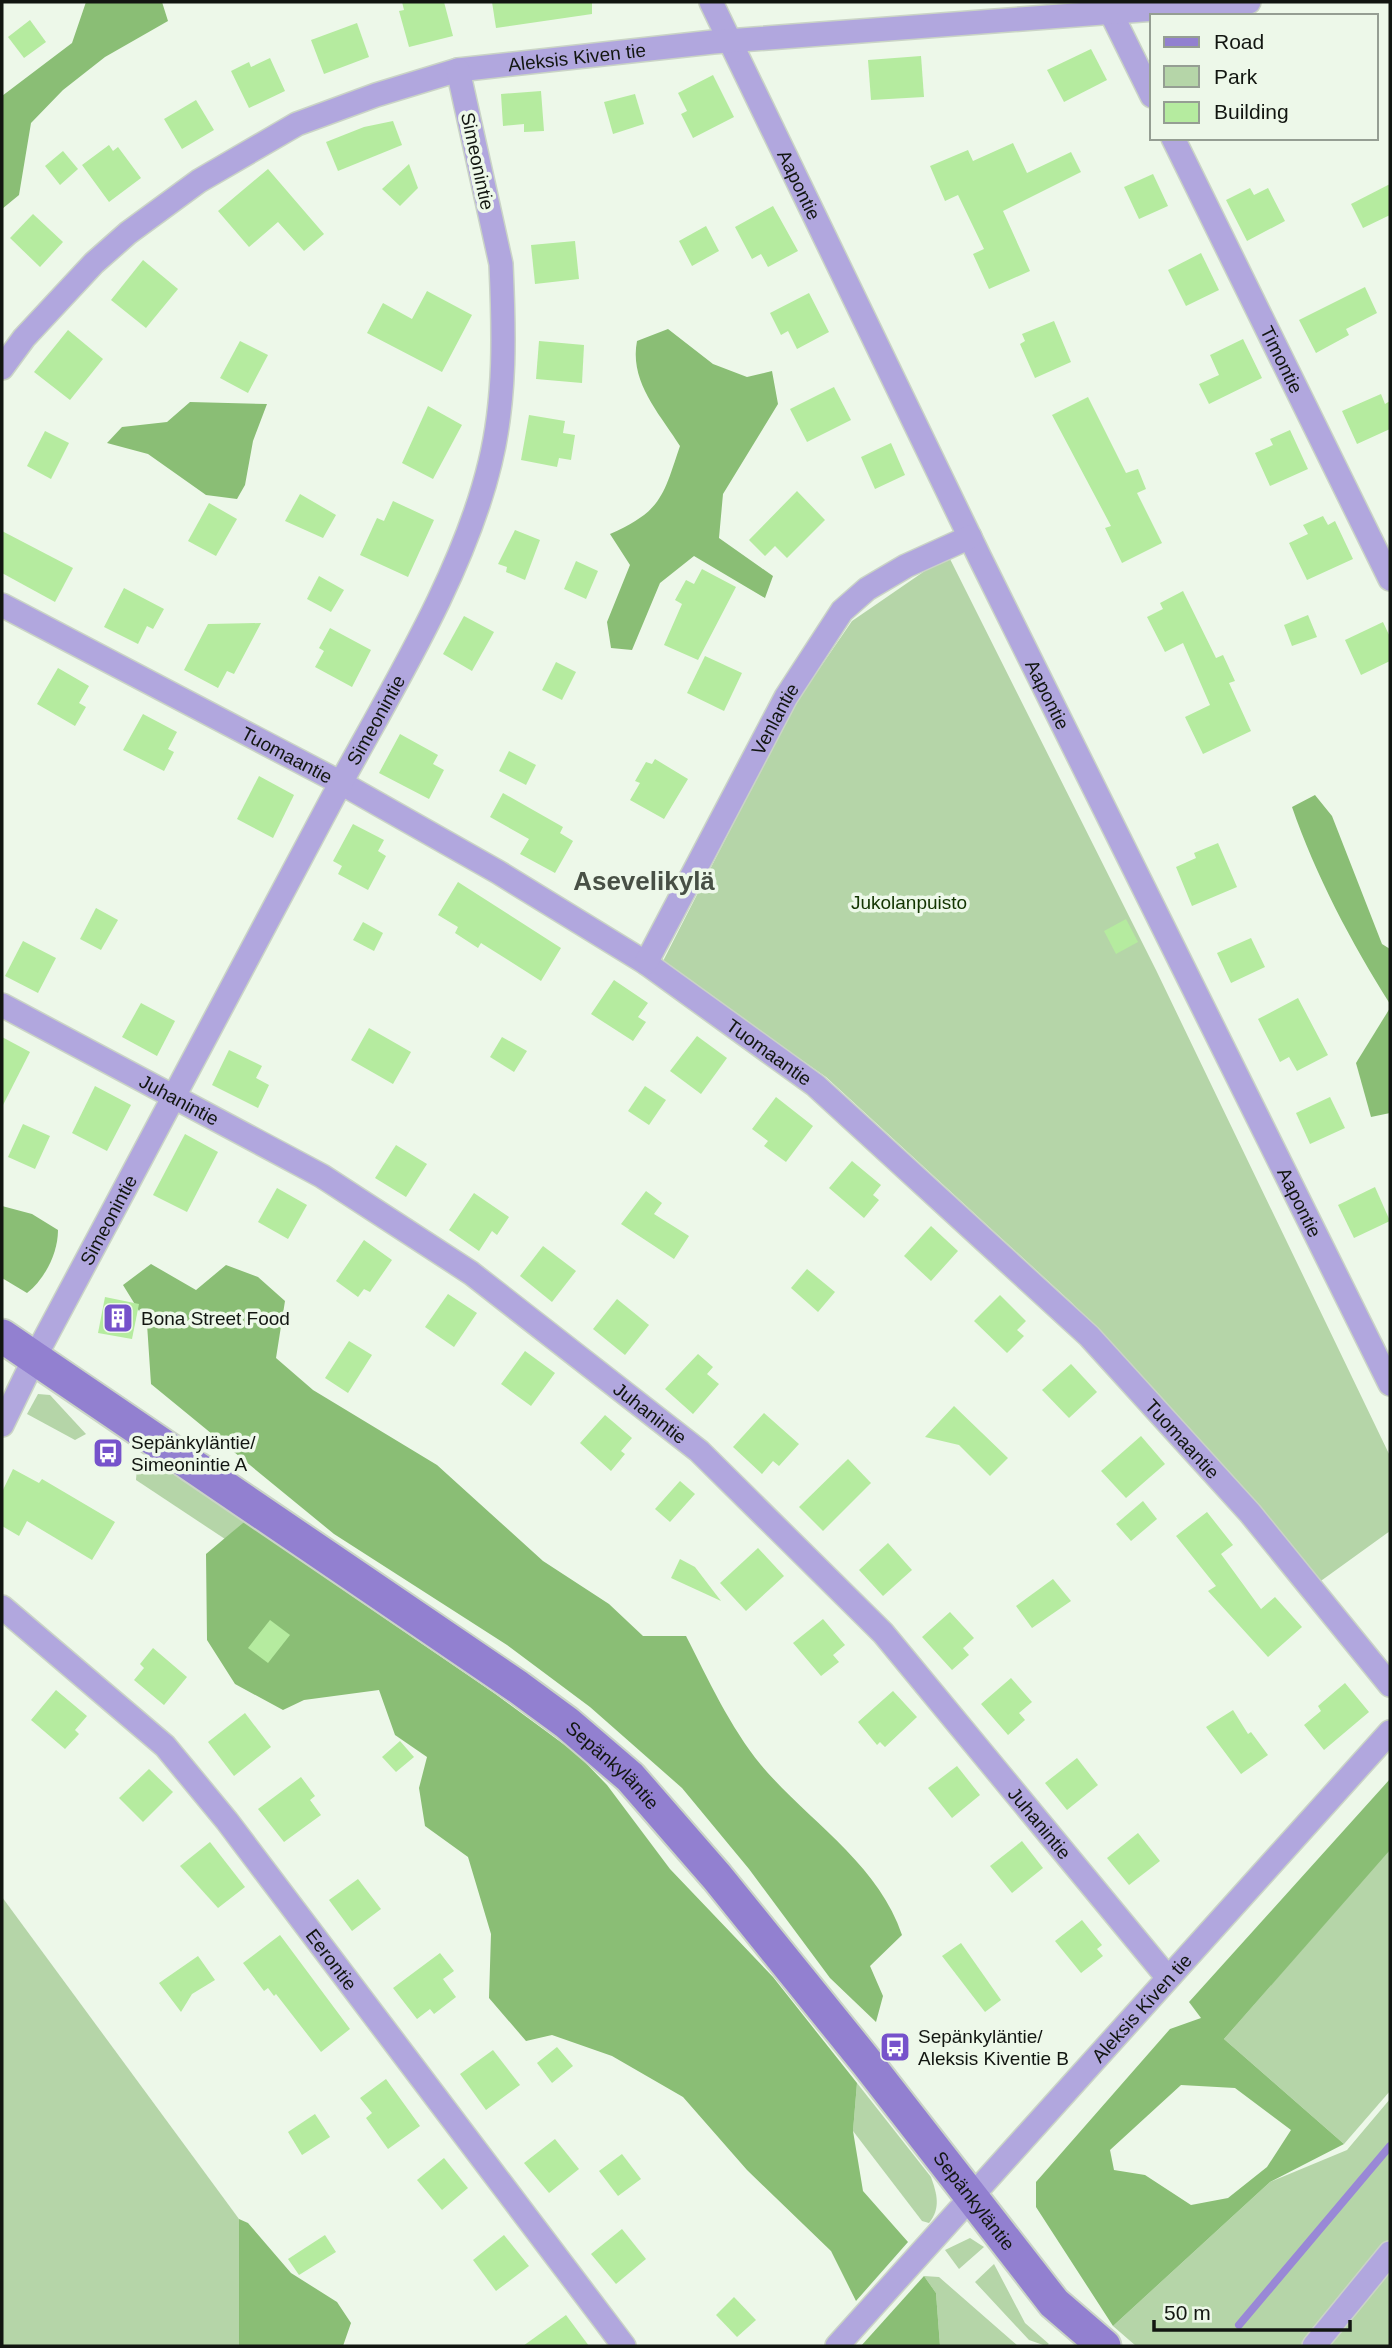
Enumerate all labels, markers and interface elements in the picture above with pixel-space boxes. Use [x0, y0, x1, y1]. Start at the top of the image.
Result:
legend [1150, 14, 1378, 140]
text: Road [1214, 30, 1264, 53]
street label: Aleksis Kiven tie [507, 39, 647, 75]
text: Park [1214, 65, 1258, 88]
text: Building [1214, 100, 1289, 123]
street label: Simeonintie [457, 110, 498, 212]
street label: Aapontie [773, 147, 825, 223]
street label: Timontie [1256, 323, 1307, 397]
street label: Aapontie [1021, 656, 1073, 733]
street label: Simeonintie [343, 672, 409, 769]
street label: Venlantie [747, 679, 803, 759]
street label: Tuomaantie [238, 723, 336, 788]
district label: Asevelikylä [573, 866, 715, 896]
park label: Jukolanpuisto [851, 892, 967, 913]
street label: Tuomaantie [722, 1015, 815, 1090]
street label: Juhanintie [136, 1070, 222, 1130]
street label: Aapontie [1273, 1164, 1325, 1241]
street label: Simeonintie [76, 1171, 141, 1269]
building icon: Bona Street Food [101, 1301, 135, 1335]
place label: Bona Street Food [141, 1308, 290, 1329]
street label: Juhanintie [609, 1378, 691, 1448]
street label: Tuomaantie [1141, 1395, 1223, 1483]
place label: Sepänkyläntie/ Simeonintie A [131, 1432, 256, 1475]
bus stop icon: Sepänkyläntie/ Simeonintie A [91, 1436, 125, 1470]
street label: Sepänkyläntie [562, 1717, 663, 1814]
street label: Juhanintie [1004, 1783, 1075, 1863]
street label: Eerontie [301, 1925, 361, 1994]
street label: Aleksis Kiven tie [1088, 1950, 1196, 2067]
place label: Sepänkyläntie/ Aleksis Kiventie B [918, 2026, 1069, 2069]
bus stop icon: Sepänkyläntie/ Aleksis Kiventie B [878, 2030, 912, 2064]
street label: Sepänkyläntie [929, 2147, 1019, 2255]
scale bar [1154, 2288, 1350, 2332]
text: 50 m [1164, 2301, 1211, 2324]

